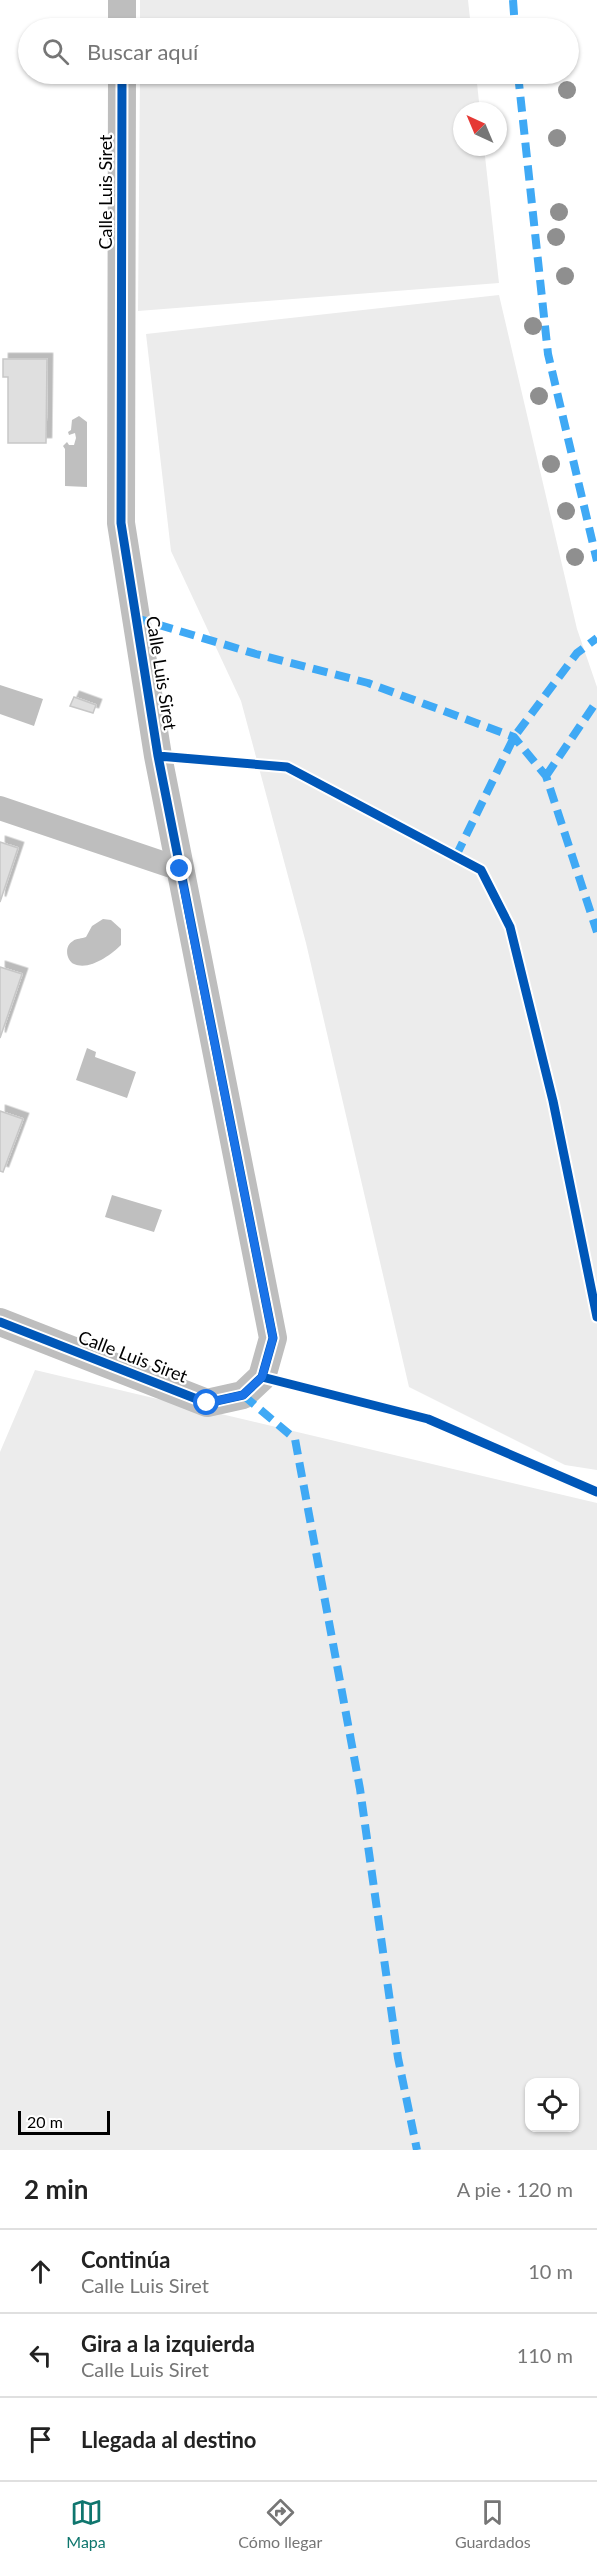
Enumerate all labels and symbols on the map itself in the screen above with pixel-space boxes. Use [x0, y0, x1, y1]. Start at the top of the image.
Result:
north arrow [453, 102, 507, 156]
street label: Calle Luis Siret [94, 134, 116, 250]
street label: Calle Luis Siret [142, 614, 182, 732]
route end [166, 855, 192, 881]
street label: Calle Luis Siret [75, 1325, 191, 1387]
route start [193, 1389, 219, 1415]
scale bar [18, 2108, 110, 2136]

